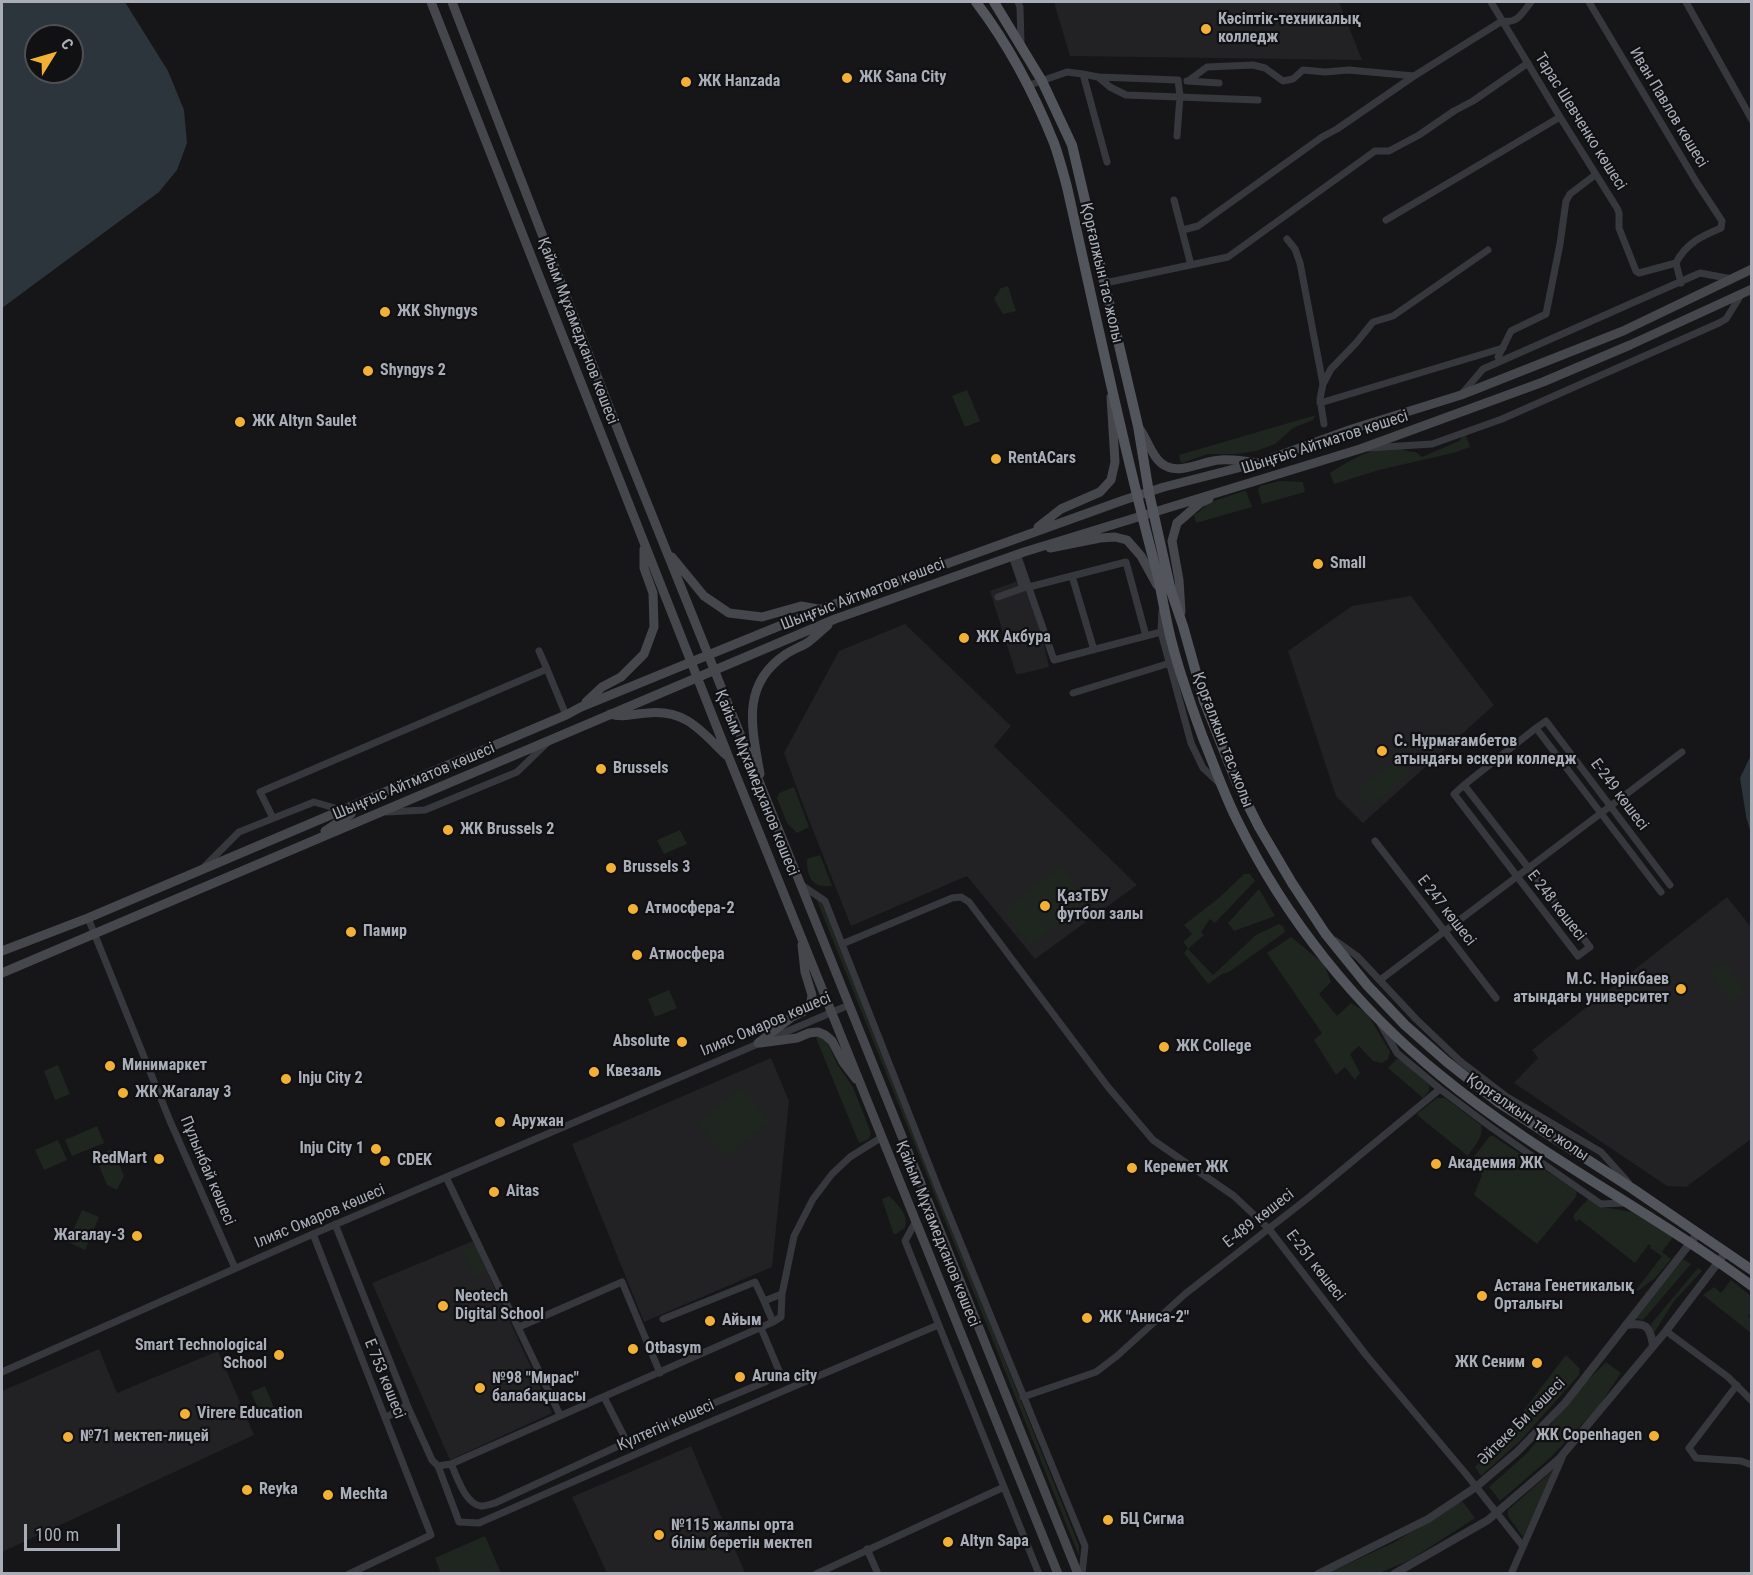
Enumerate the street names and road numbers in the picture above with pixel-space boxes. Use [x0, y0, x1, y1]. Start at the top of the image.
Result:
street label: Иван Павлов көшесі [1625, 45, 1711, 171]
street label: Тарас Шевченко көшесі [1530, 50, 1630, 194]
street label: Қорғалжын тас жолы [1076, 201, 1126, 345]
street label: Қайым Мұхамедханов көшесі [532, 235, 622, 427]
street label: Шыңғыс Айтматов көшесі [1239, 407, 1411, 479]
street label: Шыңғыс Айтматов көшесі [778, 555, 948, 635]
street label: Қорғалжын тас жолы [1187, 670, 1257, 810]
street label: Қайым Мұхамедханов көшесі [710, 687, 802, 879]
street label: Шыңғыс Айтматов көшесі [330, 739, 498, 825]
street label: Е-249 көшесі [1586, 755, 1652, 835]
street label: Е 248 көшесі [1522, 867, 1590, 945]
street label: Е 247 көшесі [1412, 872, 1480, 950]
street label: Ілияс Омаров көшесі [698, 989, 834, 1061]
street label: Қорғалжын тас жолы [1462, 1070, 1592, 1166]
street label: Пұлынбай көшесі [175, 1113, 239, 1229]
street label: Қайым Мұхамедханов көшесі [891, 1138, 983, 1330]
street label: Ілияс Омаров көшесі [252, 1181, 388, 1253]
street label: Е-489 көшесі [1220, 1185, 1298, 1253]
street label: Е-251 көшесі [1281, 1227, 1349, 1305]
street label: Е 753 көшесі [359, 1336, 409, 1422]
street label: Әйтеке Би көшесі [1474, 1374, 1570, 1470]
street label: Күлтегін көшесі [615, 1396, 717, 1456]

